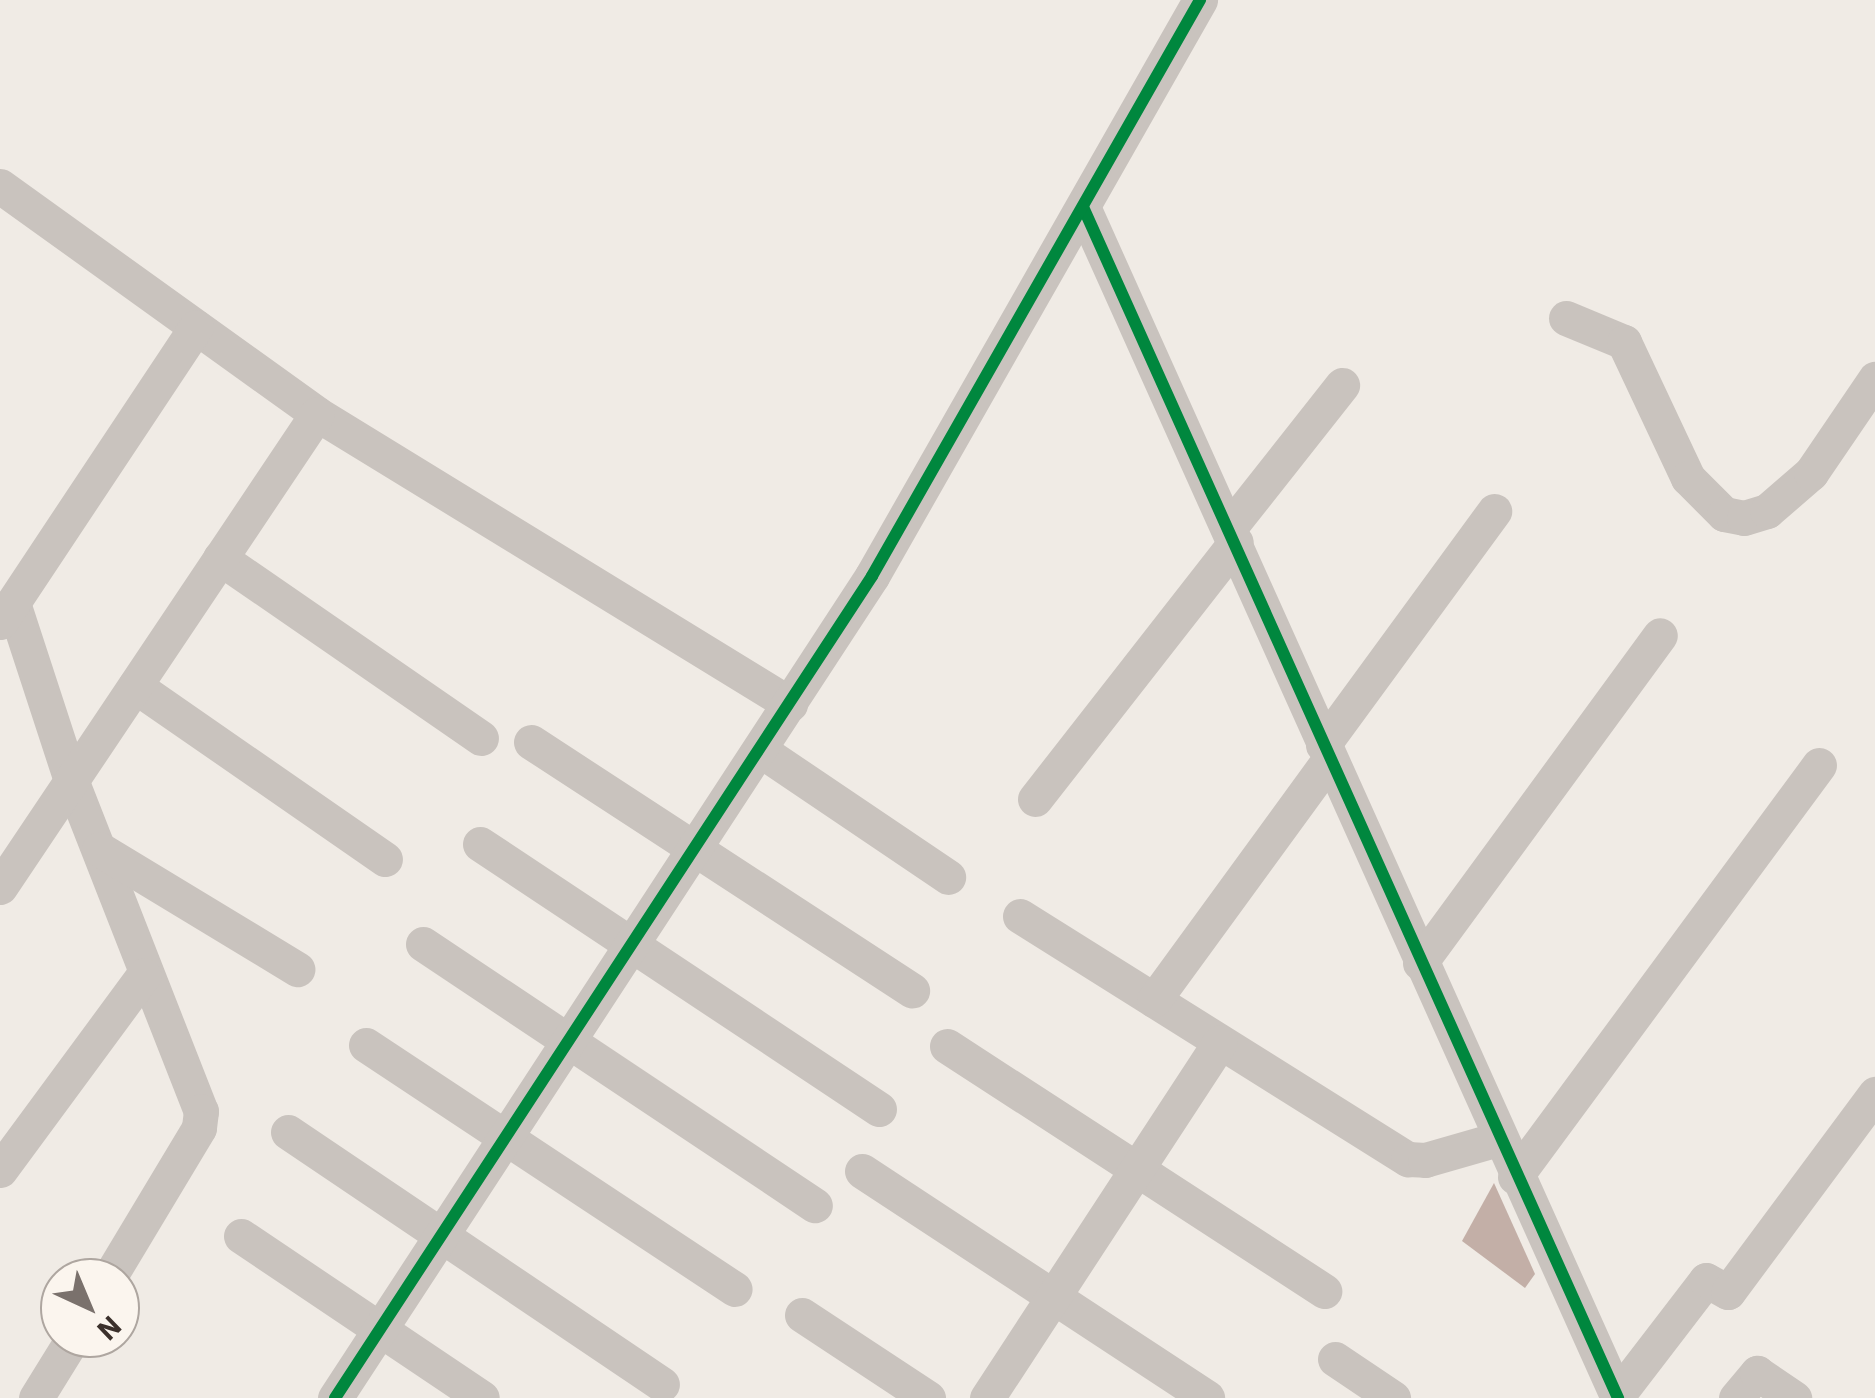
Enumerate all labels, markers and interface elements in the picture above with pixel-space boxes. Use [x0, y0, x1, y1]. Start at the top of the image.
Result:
north arrow [40, 1258, 140, 1358]
text: N [90, 1308, 130, 1349]

